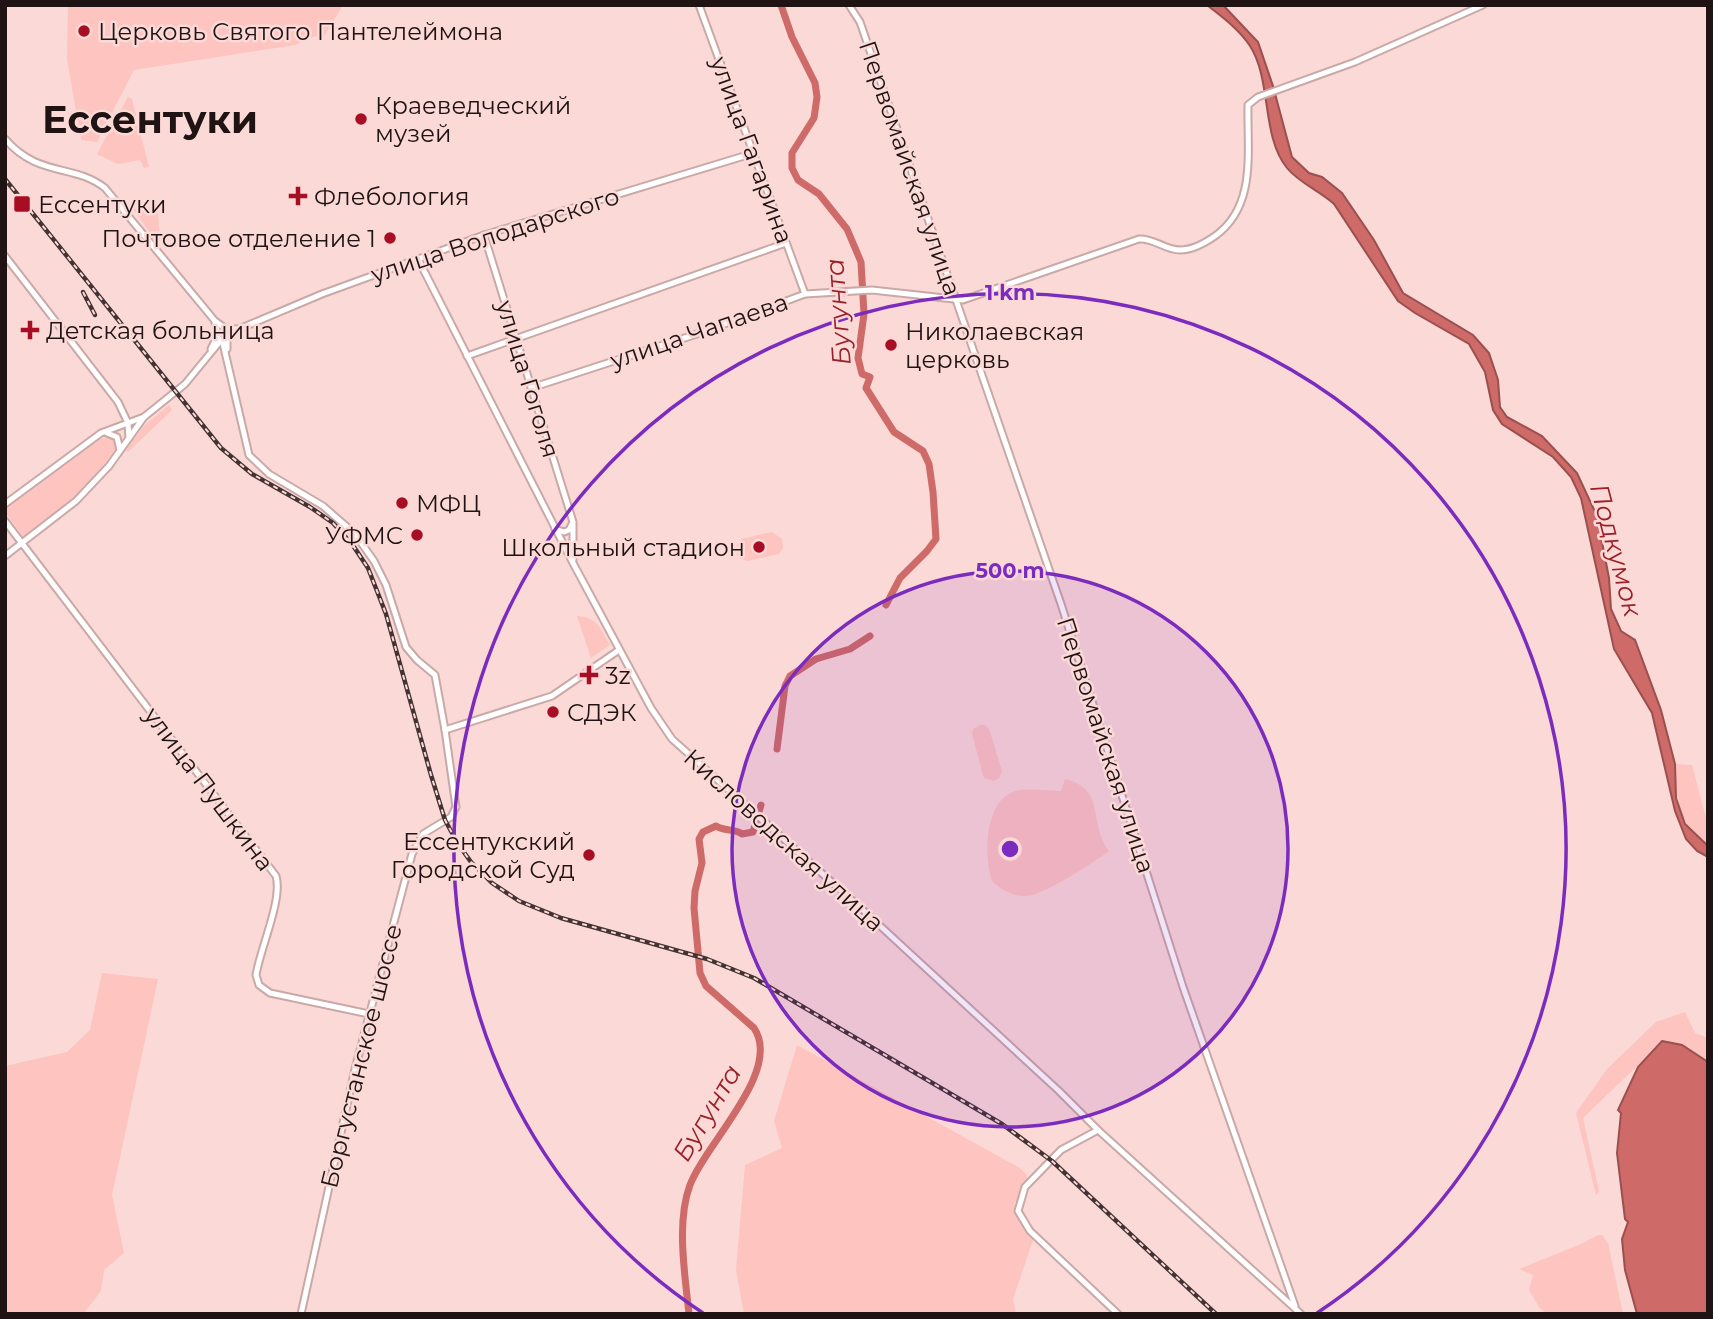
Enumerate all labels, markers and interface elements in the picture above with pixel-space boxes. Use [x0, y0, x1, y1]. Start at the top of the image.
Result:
place label: Церковь Святого Пантелеймона [98, 17, 503, 46]
marker: Церковь Святого Пантелеймона [76, 23, 92, 39]
street label: Первомайская улица [853, 37, 967, 299]
street label: улица Гагарина [704, 52, 799, 247]
place label: Краеведческий музей [375, 91, 571, 148]
district label: Ессентуки [42, 96, 258, 143]
marker: Краеведческий музей [353, 111, 369, 127]
street label: улица Володарского [366, 181, 623, 289]
place label: Флебология [314, 182, 470, 211]
marker: Флебология [288, 186, 308, 206]
place label: Ессентуки [38, 190, 166, 219]
marker: Ессентуки [12, 194, 32, 214]
place label: Почтовое отделение 1 [101, 224, 376, 253]
marker: Почтовое отделение 1 [382, 230, 398, 246]
water label: Бугунта [818, 257, 858, 367]
text: 1 km [985, 280, 1035, 305]
street label: улица Чапаева [605, 287, 792, 375]
street label: улица Гоголя [490, 296, 566, 461]
place label: Детская больница [46, 316, 275, 345]
place label: Николаевская церковь [905, 317, 1084, 374]
marker: Детская больница [20, 320, 40, 340]
marker: Николаевская церковь [883, 337, 899, 353]
water label: Подкумок [1583, 480, 1649, 621]
place label: МФЦ [416, 489, 481, 518]
marker: МФЦ [394, 495, 410, 511]
place label: УФМС [325, 521, 403, 550]
marker: УФМС [409, 527, 425, 543]
place label: Школьный стадион [501, 533, 745, 562]
marker: Школьный стадион [751, 539, 767, 555]
text: 500 m [976, 558, 1045, 583]
street label: Первомайская улица [1051, 613, 1161, 877]
place label: 3z [605, 661, 631, 690]
marker: 3z [579, 665, 599, 685]
place label: СДЭК [567, 698, 637, 727]
street label: улица Пушкина [137, 701, 280, 877]
marker: СДЭК [545, 704, 561, 720]
street label: Кисловодская улица [678, 743, 890, 937]
place label: Ессентукский Городской Суд [391, 827, 575, 884]
centre of rings [998, 837, 1022, 861]
marker: Ессентукский Городской Суд [581, 847, 597, 863]
street label: Боргустанское шоссе [314, 921, 408, 1191]
water label: Бугунта [666, 1059, 748, 1167]

